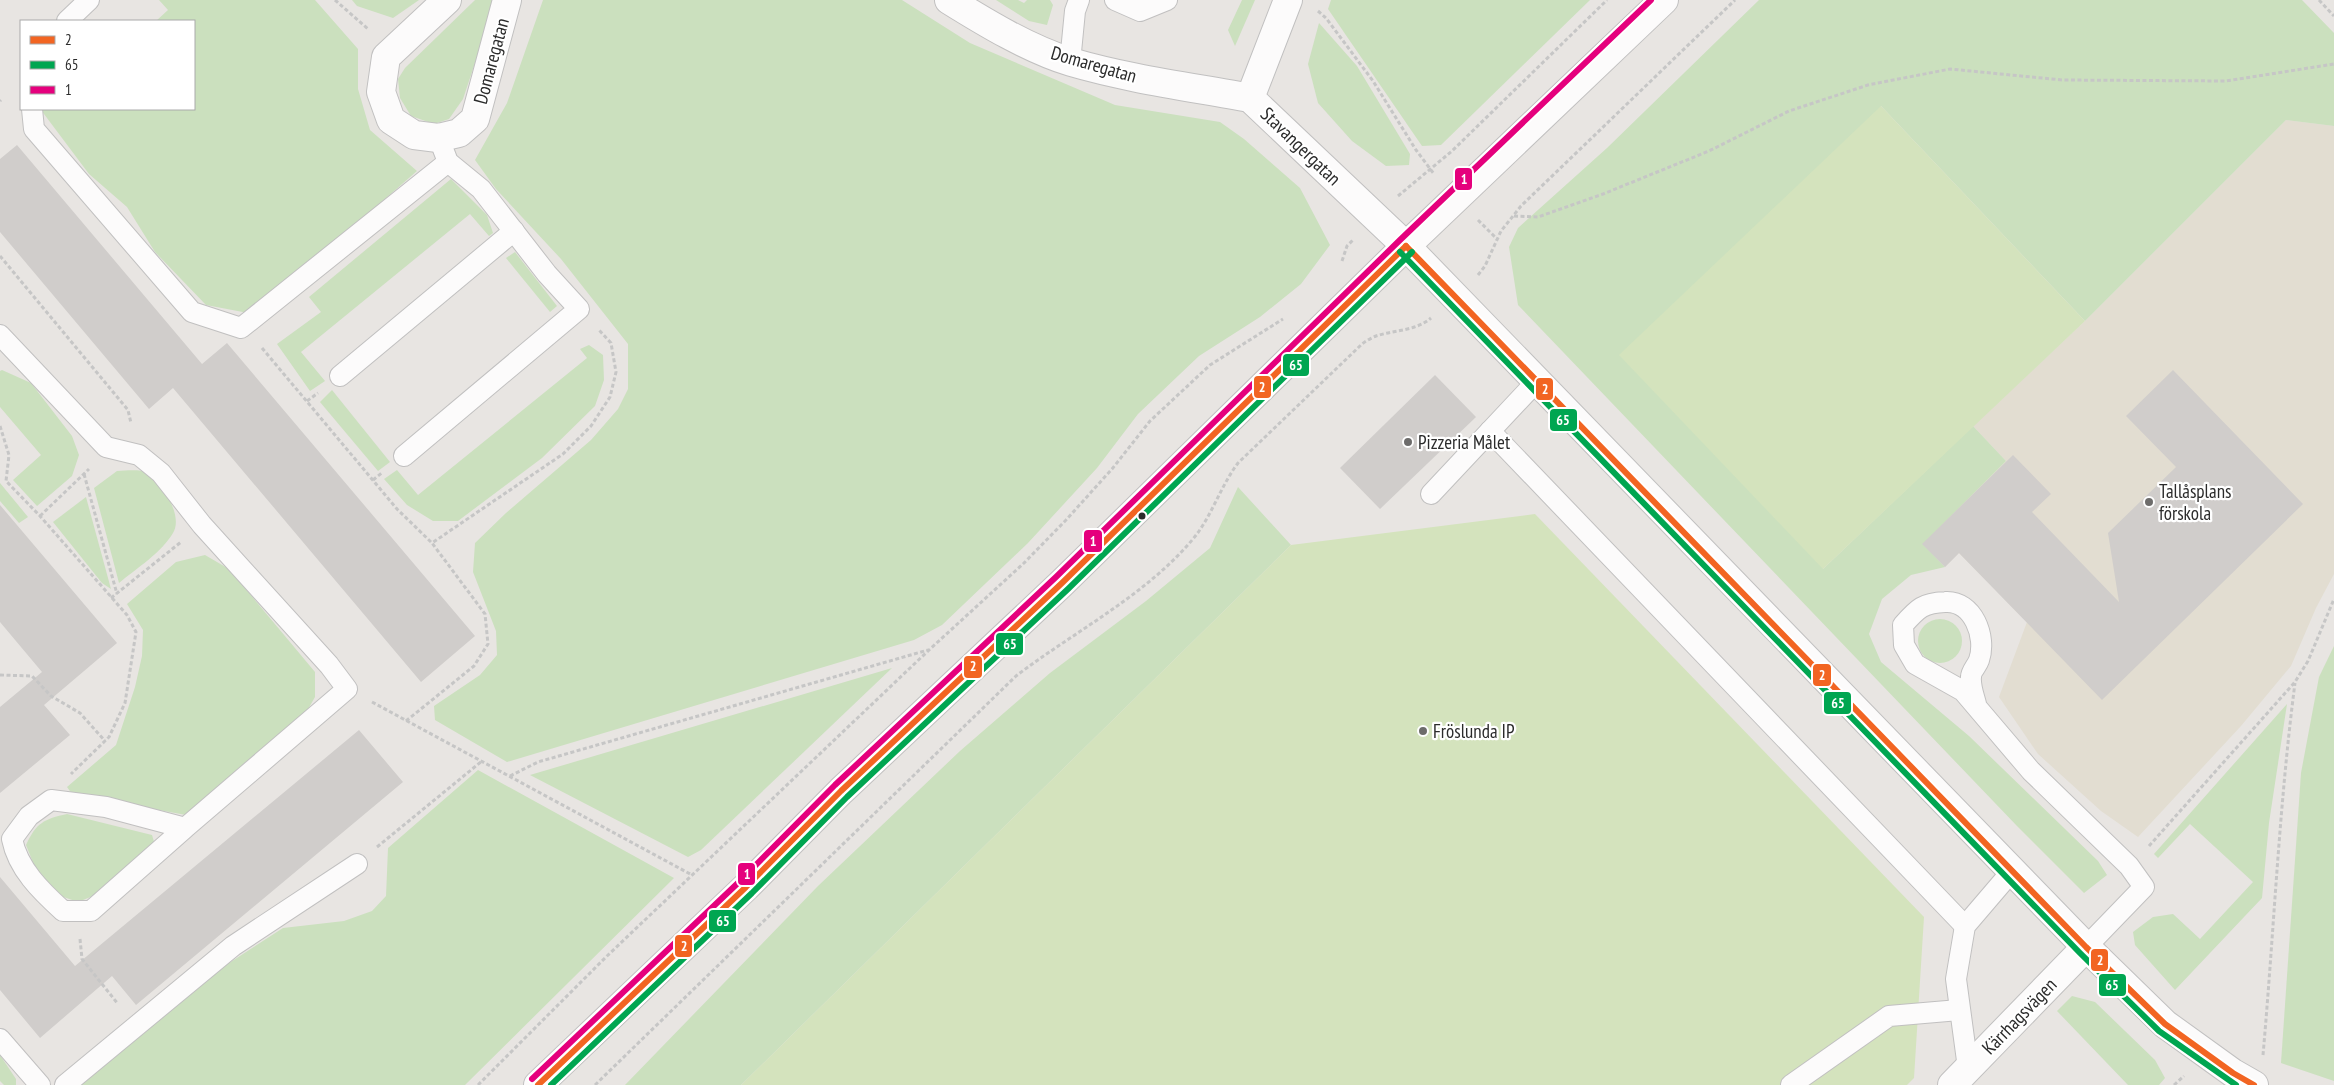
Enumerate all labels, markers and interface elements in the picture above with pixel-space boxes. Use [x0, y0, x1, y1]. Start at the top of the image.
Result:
street label: Domaregatan [468, 15, 514, 107]
legend [20, 20, 195, 110]
text: 2 [65, 30, 72, 49]
street label: Domaregatan [1048, 40, 1140, 88]
text: 65 [65, 55, 79, 74]
text: 1 [65, 80, 72, 99]
street label: Stavangergatan [1256, 102, 1346, 190]
line badge: 1 [1454, 167, 1473, 191]
text: 1 [1461, 170, 1467, 188]
line badge: 65 [1282, 353, 1310, 377]
text: 65 [1289, 356, 1303, 374]
line badge: 2 [1253, 375, 1272, 399]
line badge: 2 [1535, 377, 1554, 401]
text: 2 [1259, 378, 1265, 396]
text: 2 [1542, 380, 1548, 398]
line badge: 65 [1549, 408, 1578, 432]
text: 65 [1556, 411, 1570, 429]
place label: Pizzeria Målet [1418, 430, 1511, 454]
marker: Pizzeria Målet [1402, 436, 1414, 448]
place label: Tallåsplans förskola [2159, 479, 2231, 525]
marker: Tallåsplans förskola [2143, 496, 2155, 508]
unlabelled marker [1137, 511, 1147, 521]
line badge: 1 [1083, 529, 1103, 553]
text: 1 [1090, 532, 1096, 550]
line badge: 65 [995, 632, 1024, 656]
text: 65 [1003, 635, 1017, 653]
line badge: 2 [963, 655, 983, 679]
text: 2 [970, 657, 976, 675]
line badge: 2 [1812, 663, 1832, 687]
text: 2 [1819, 666, 1825, 684]
line badge: 65 [1823, 691, 1852, 715]
text: 65 [1831, 694, 1845, 712]
place label: Fröslunda IP [1433, 719, 1515, 743]
marker: Fröslunda IP [1417, 725, 1429, 737]
line badge: 1 [737, 862, 756, 886]
text: 1 [744, 865, 750, 883]
line badge: 65 [708, 909, 737, 933]
text: 65 [716, 912, 730, 930]
line badge: 2 [674, 934, 693, 958]
text: 2 [681, 937, 687, 955]
line badge: 2 [2090, 948, 2109, 972]
text: 2 [2097, 951, 2103, 969]
street label: Kärrhagsvägen [1977, 973, 2061, 1059]
line badge: 65 [2098, 973, 2127, 997]
text: 65 [2105, 976, 2119, 994]

